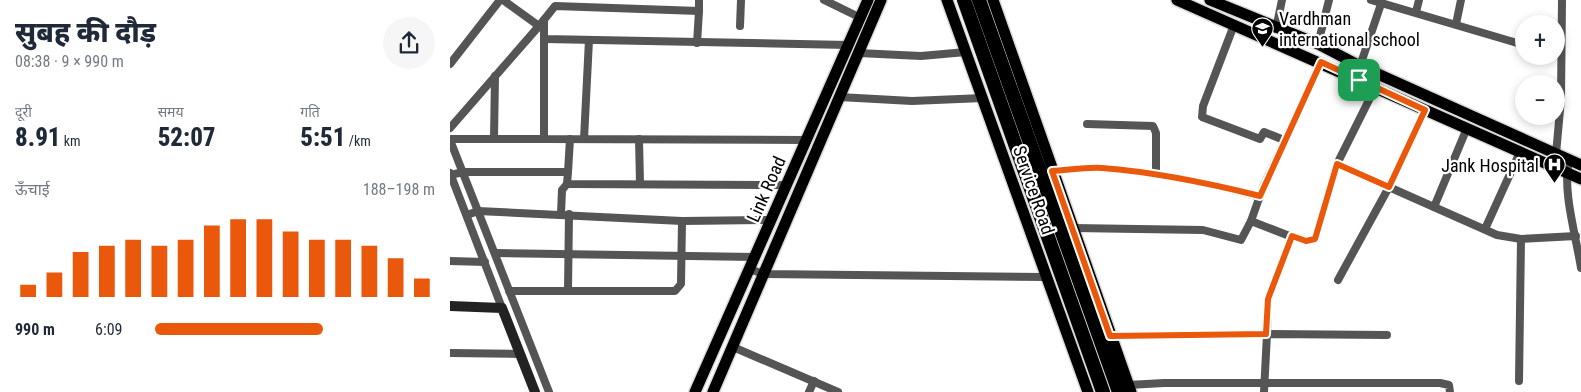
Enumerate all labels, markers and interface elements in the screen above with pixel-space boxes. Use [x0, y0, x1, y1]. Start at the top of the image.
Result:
place label: Vardhman international school [1279, 8, 1420, 50]
map controls [1515, 15, 1565, 125]
button: + [1515, 15, 1565, 65]
text: सुबह की दौड़ [15, 16, 156, 49]
school or university icon: Vardhman international school [1251, 16, 1275, 47]
button: share [383, 17, 435, 69]
text: 08:38 · 9 × 990 m [15, 52, 124, 71]
pin [1338, 59, 1380, 101]
icon: arrive [1345, 66, 1373, 94]
button: − [1515, 75, 1565, 125]
text: दूरी [15, 104, 32, 120]
text: समय [158, 104, 184, 120]
text: गति [300, 104, 320, 120]
text: 8.91 [15, 123, 61, 152]
text: 52:07 [158, 123, 216, 152]
text: 5:51 [300, 123, 346, 152]
text: km [61, 133, 81, 149]
text: /km [346, 133, 371, 149]
street label: Service Road [1009, 143, 1059, 237]
street label: Link Road [742, 153, 790, 225]
hospital icon: Jank Hospital [1543, 153, 1567, 184]
place label: Jank Hospital [1441, 155, 1539, 176]
text: ऊँचाई [15, 180, 50, 199]
text: 188–198 m [363, 180, 435, 199]
text: 990 m [15, 320, 55, 339]
text: 6:09 [95, 320, 122, 339]

